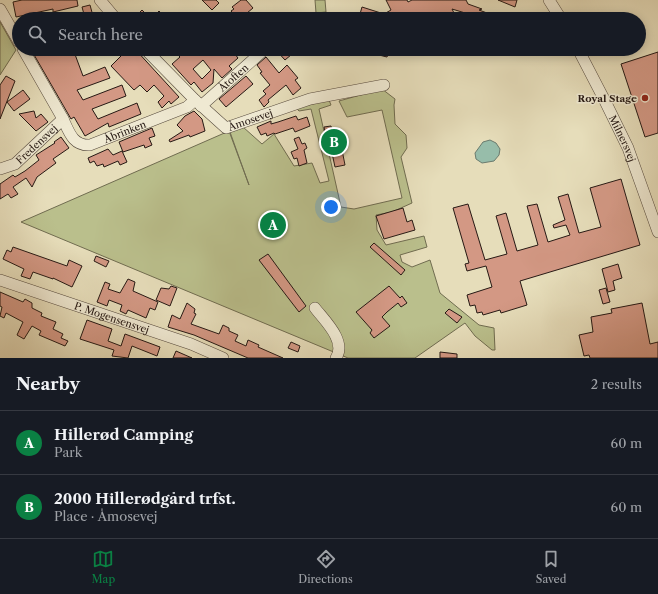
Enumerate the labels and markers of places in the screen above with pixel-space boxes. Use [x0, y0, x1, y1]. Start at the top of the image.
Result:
place label: Royal Stage [578, 92, 637, 105]
marker: Royal Stage [640, 93, 650, 103]
pin: B [321, 127, 347, 157]
pin: A [260, 210, 286, 240]

